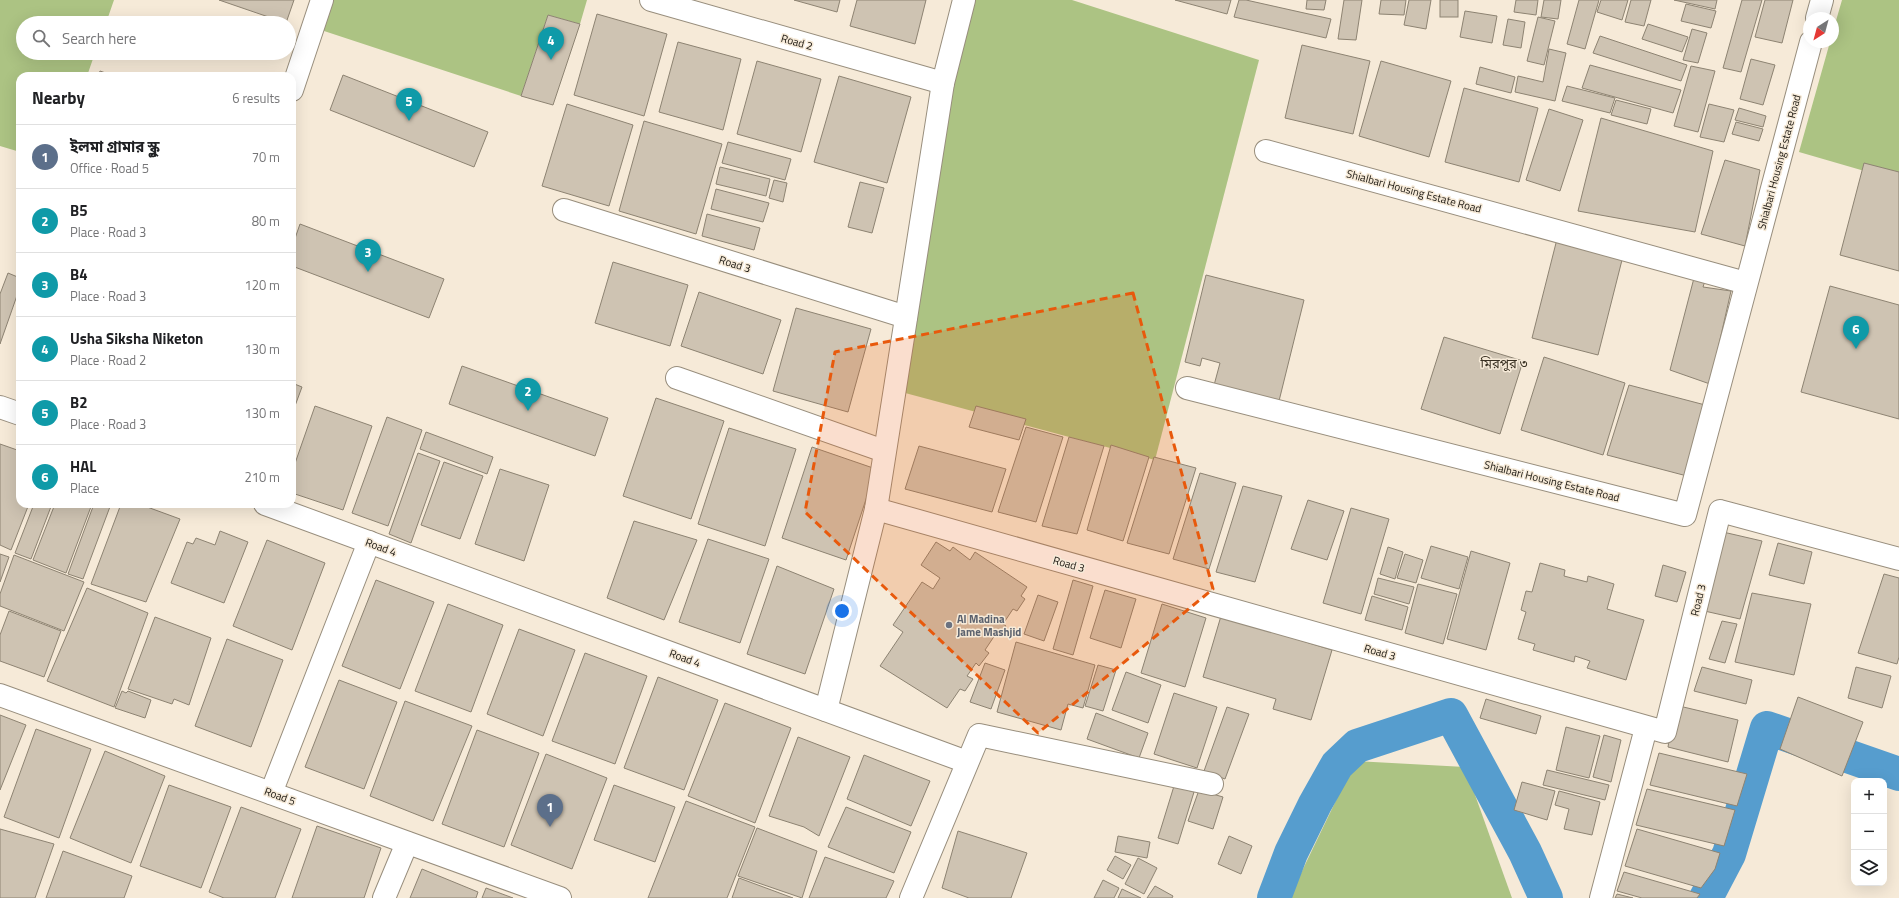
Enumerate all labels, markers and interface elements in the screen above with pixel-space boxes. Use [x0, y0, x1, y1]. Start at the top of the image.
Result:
north arrow [1803, 12, 1839, 48]
search box [16, 16, 296, 60]
icon: search [30, 27, 52, 49]
text: Search here [62, 27, 136, 50]
pin: 4 [538, 27, 564, 60]
street label: Road 2 [779, 30, 815, 54]
text: Nearby [32, 85, 85, 111]
text: 6 results [232, 88, 280, 108]
pin: 5 [396, 88, 422, 121]
street label: Shialbari Housing Estate Road [1753, 93, 1805, 231]
text: ইলমা গ্রামার স্কুল [70, 135, 160, 158]
text: 1 [41, 147, 49, 167]
text: 70 m [252, 147, 280, 167]
text: Office · Road 5 [70, 158, 149, 178]
street label: Shialbari Housing Estate Road [1345, 165, 1483, 217]
text: B5 [70, 199, 88, 222]
text: 2 [41, 211, 49, 231]
text: 80 m [252, 211, 280, 231]
text: Place · Road 3 [70, 222, 146, 242]
pin: 3 [355, 239, 381, 272]
street label: Road 3 [717, 252, 753, 276]
text: B4 [70, 263, 88, 286]
text: 3 [41, 275, 49, 295]
text: 120 m [244, 275, 280, 295]
text: Place · Road 3 [70, 286, 146, 306]
pin: 6 [1843, 316, 1869, 349]
text: Usha Siksha Niketon [70, 327, 203, 350]
text: 4 [41, 339, 49, 359]
text: 130 m [244, 339, 280, 359]
text: Place · Road 2 [70, 350, 146, 370]
district label: মিরপুর ৩ [1480, 353, 1528, 373]
pin: 2 [515, 378, 541, 411]
text: B2 [70, 391, 88, 414]
text: 5 [41, 403, 49, 423]
text: 130 m [244, 403, 280, 423]
text: Place · Road 3 [70, 414, 146, 434]
text: HAL [70, 455, 96, 478]
street label: Shialbari Housing Estate Road [1483, 456, 1622, 506]
text: 6 [41, 467, 49, 487]
text: 210 m [244, 467, 280, 487]
text: Place [70, 478, 99, 498]
street label: Road 4 [363, 534, 399, 560]
street label: Road 3 [1051, 552, 1087, 576]
street label: Road 3 [1686, 582, 1710, 618]
your location [832, 601, 852, 621]
place label: Al Madina Jame Mashjid [957, 611, 1021, 640]
marker: Al Madina Jame Mashjid [944, 620, 954, 630]
street label: Road 3 [1362, 640, 1398, 664]
street label: Road 4 [667, 645, 703, 671]
map controls [1851, 778, 1887, 886]
button: + [1851, 778, 1887, 814]
street label: Road 5 [262, 783, 298, 809]
pin: 1 [537, 794, 563, 827]
button: − [1851, 814, 1887, 850]
button: layers [1851, 850, 1887, 886]

